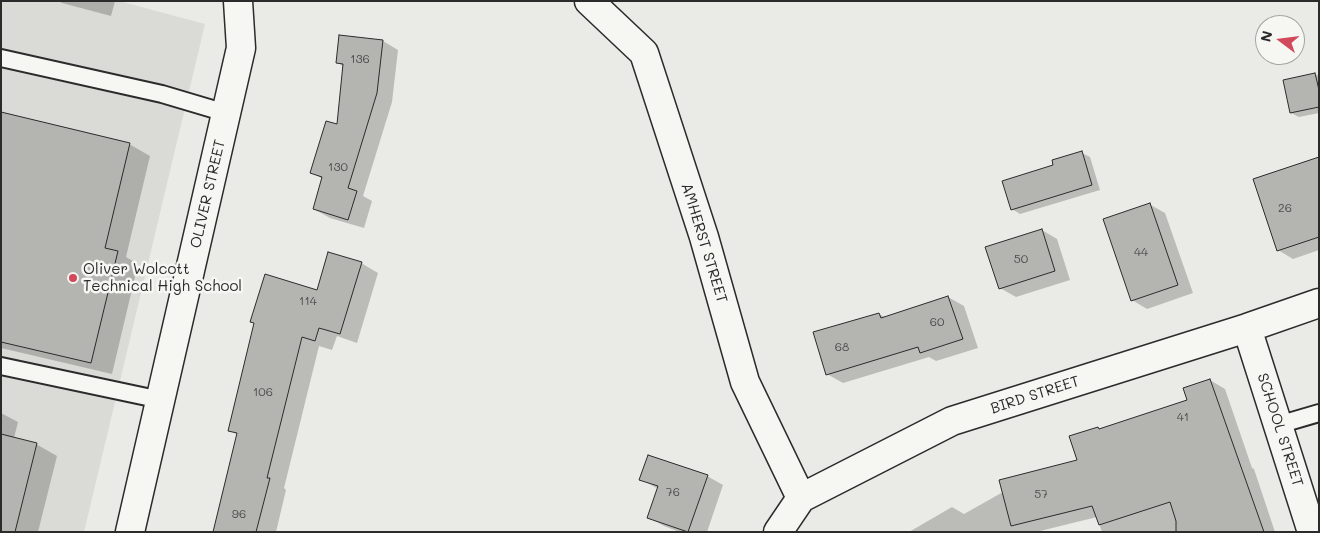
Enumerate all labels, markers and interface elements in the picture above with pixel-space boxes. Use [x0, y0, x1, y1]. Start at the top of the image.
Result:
north arrow [1255, 15, 1305, 65]
text: N [1255, 29, 1277, 44]
house number: 136 [350, 52, 370, 66]
street label: OLIVER STREET [187, 138, 229, 250]
house number: 130 [328, 160, 348, 174]
street label: AMHERST STREET [677, 181, 731, 305]
house number: 26 [1278, 201, 1292, 215]
house number: 44 [1134, 245, 1148, 259]
house number: 50 [1014, 252, 1028, 266]
place label: Oliver Wolcott Technical High School [83, 260, 242, 295]
marker: Oliver Wolcott Technical High School [67, 272, 79, 284]
house number: 114 [299, 294, 317, 308]
house number: 60 [930, 315, 944, 329]
house number: 68 [835, 340, 849, 354]
street label: SCHOOL STREET [1253, 371, 1307, 489]
street label: BIRD STREET [988, 372, 1082, 418]
house number: 106 [253, 385, 273, 399]
house number: 41 [1177, 410, 1189, 424]
house number: 76 [666, 485, 680, 499]
house number: 57 [1034, 487, 1048, 501]
house number: 96 [232, 507, 246, 521]

